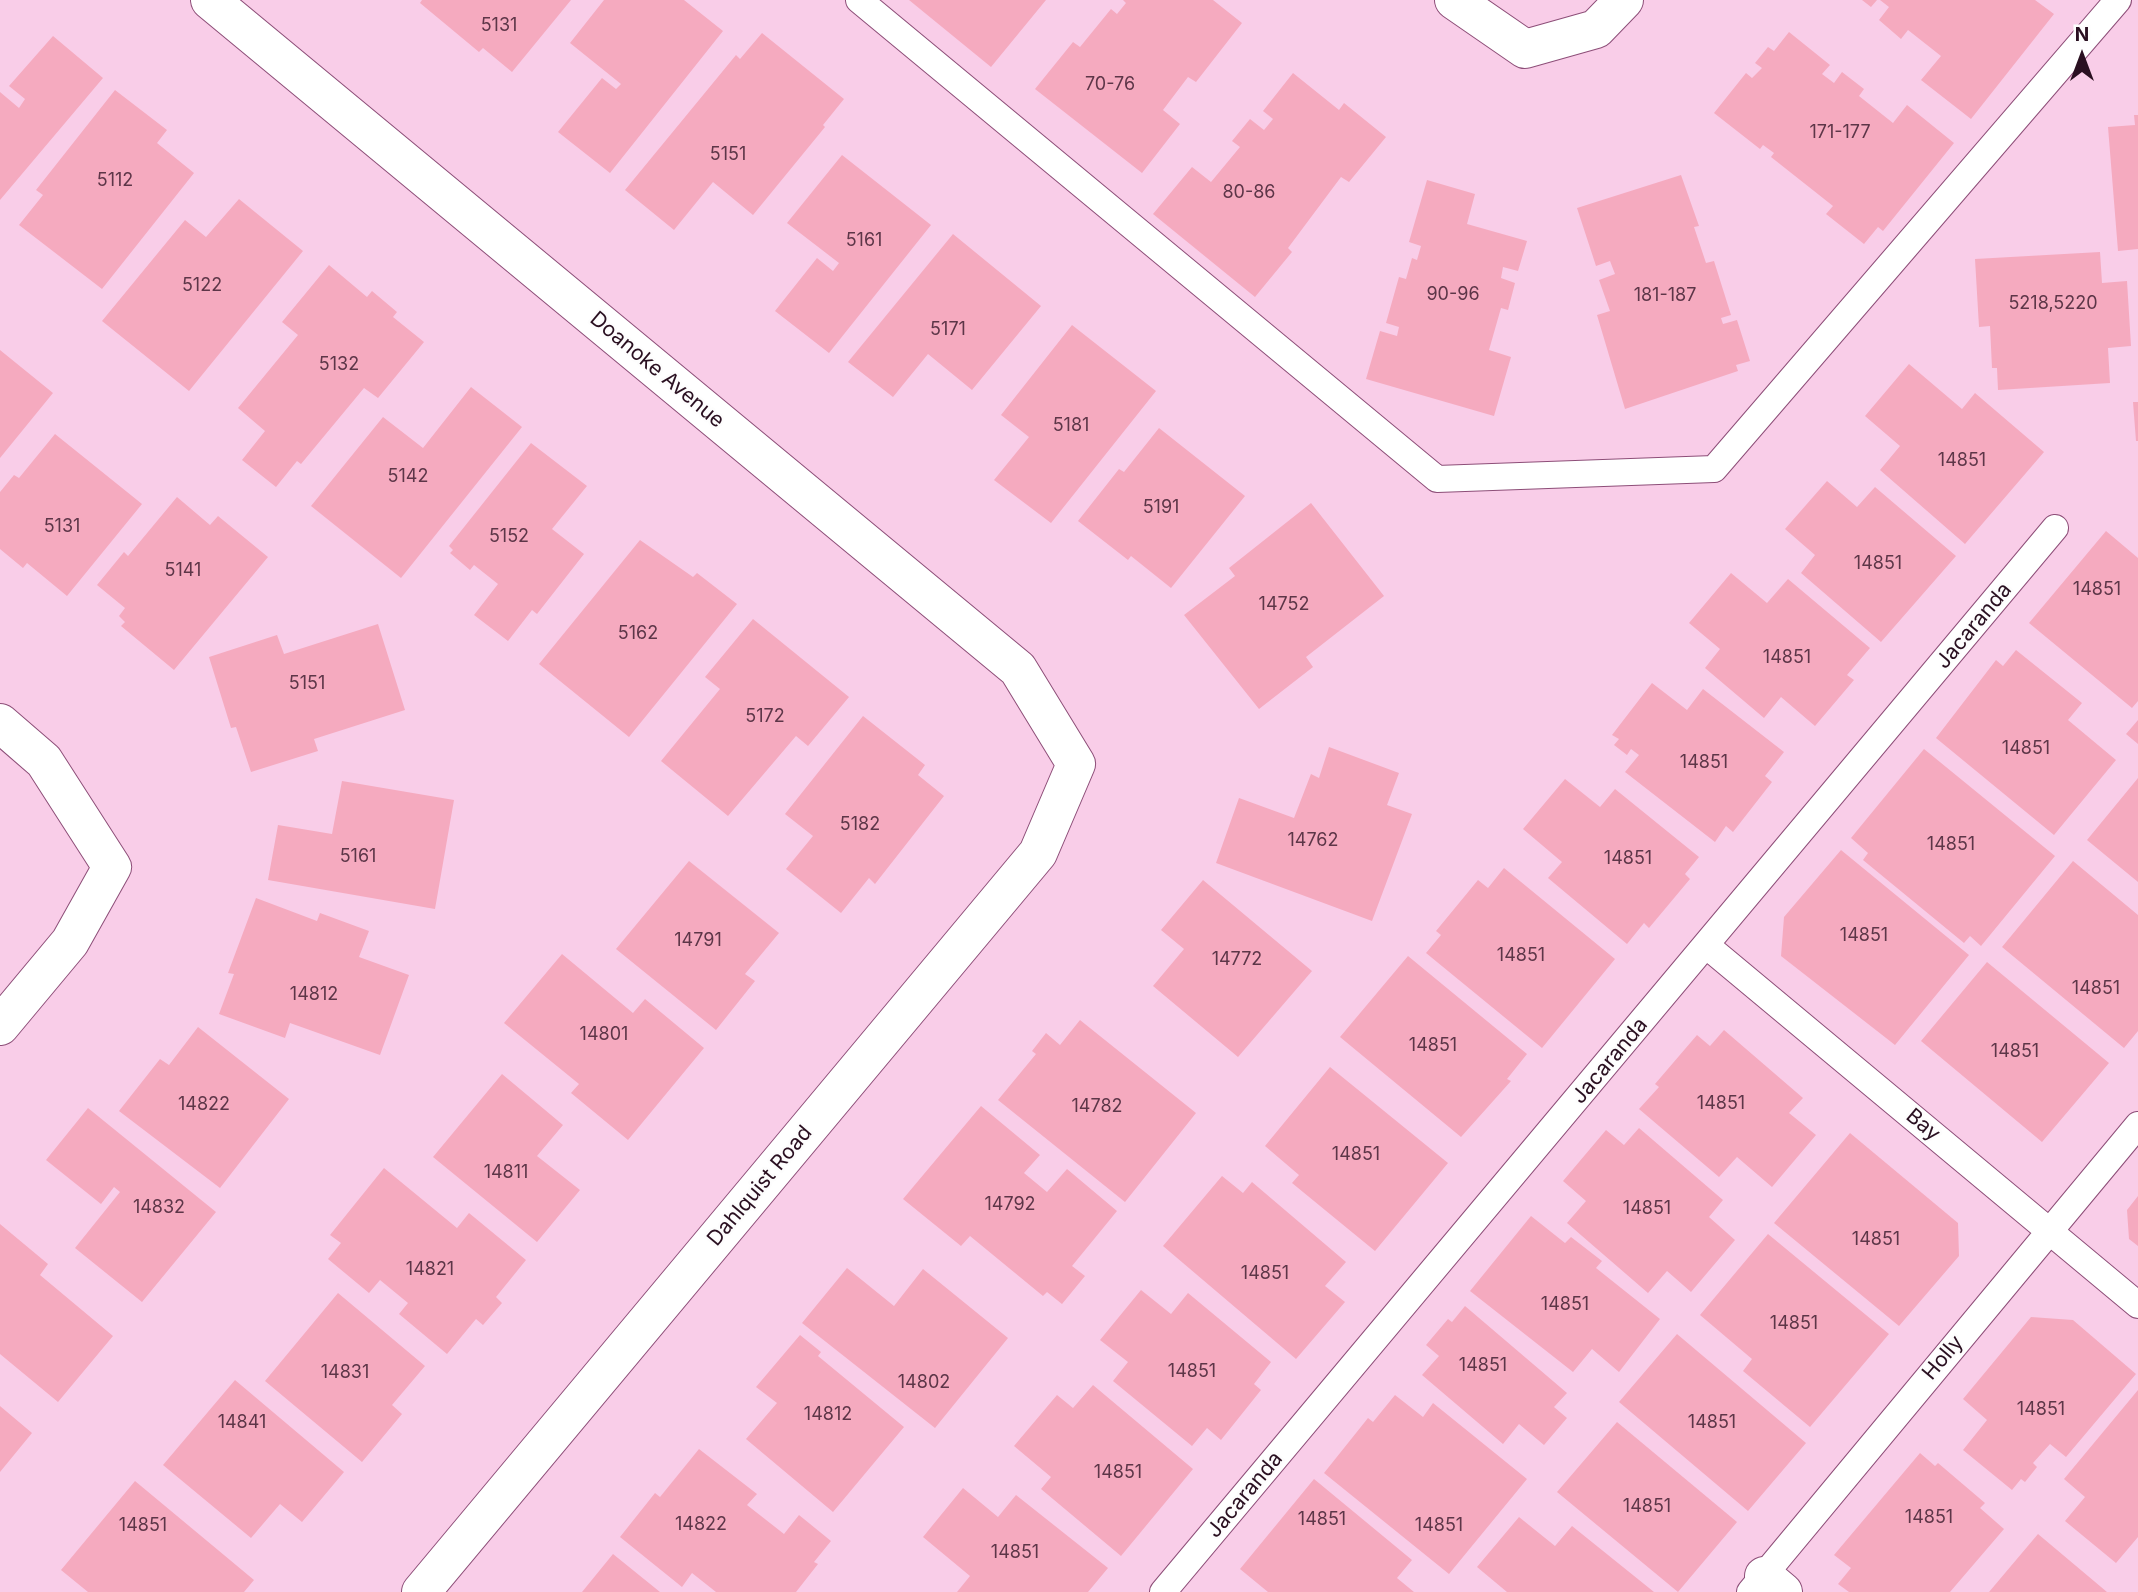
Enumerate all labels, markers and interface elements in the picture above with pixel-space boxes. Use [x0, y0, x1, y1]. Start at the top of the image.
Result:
house number: 5131 [481, 15, 517, 37]
north arrow [2047, 21, 2117, 91]
text: N [2075, 23, 2089, 46]
house number: 70-76 [1085, 74, 1135, 96]
house number: 171-177 [1809, 122, 1871, 144]
house number: 5151 [710, 144, 746, 166]
house number: 5112 [97, 170, 133, 192]
house number: 80-86 [1222, 182, 1276, 204]
house number: 5161 [846, 230, 882, 252]
house number: 5122 [182, 275, 222, 297]
house number: 90-96 [1426, 284, 1480, 306]
house number: 181-187 [1634, 285, 1696, 307]
house number: 5218,5220 [2008, 293, 2098, 315]
street label: Doanoke Avenue [585, 306, 729, 434]
house number: 5171 [930, 319, 966, 341]
house number: 5132 [319, 354, 359, 376]
house number: 5181 [1053, 415, 1089, 437]
house number: 14851 [1938, 450, 1986, 472]
house number: 5142 [388, 466, 428, 488]
house number: 5191 [1143, 497, 1179, 519]
house number: 5131 [44, 516, 80, 538]
house number: 5152 [489, 526, 529, 548]
house number: 14851 [1854, 553, 1902, 575]
house number: 5141 [165, 560, 201, 582]
street label: Jacaranda [1931, 578, 2017, 674]
house number: 14851 [2073, 579, 2121, 601]
house number: 14752 [1259, 594, 1309, 616]
house number: 5162 [618, 623, 658, 645]
house number: 14851 [1763, 647, 1811, 669]
house number: 5151 [289, 673, 325, 695]
house number: 5172 [745, 706, 785, 728]
house number: 14851 [2002, 738, 2050, 760]
house number: 14851 [1680, 752, 1728, 774]
house number: 5182 [840, 814, 880, 836]
house number: 14762 [1288, 830, 1338, 852]
house number: 14851 [1927, 834, 1975, 856]
house number: 5161 [340, 846, 376, 868]
house number: 14851 [1604, 848, 1652, 870]
house number: 14851 [1840, 925, 1888, 947]
house number: 14791 [674, 930, 722, 952]
house number: 14851 [1497, 945, 1545, 967]
house number: 14772 [1212, 949, 1262, 971]
house number: 14851 [2072, 978, 2120, 1000]
house number: 14812 [290, 984, 338, 1006]
street label: Jacaranda [1567, 1013, 1653, 1109]
house number: 14801 [580, 1024, 628, 1046]
house number: 14851 [1409, 1035, 1457, 1057]
house number: 14851 [1991, 1041, 2039, 1063]
house number: 14851 [1697, 1093, 1745, 1115]
house number: 14822 [178, 1094, 230, 1116]
house number: 14782 [1072, 1096, 1122, 1118]
street label: Bay [1901, 1103, 1945, 1147]
street label: Dahlquist Road [702, 1121, 818, 1251]
house number: 14851 [1332, 1144, 1380, 1166]
house number: 14811 [484, 1162, 528, 1184]
house number: 14792 [984, 1194, 1036, 1216]
house number: 14832 [133, 1197, 185, 1219]
house number: 14851 [1623, 1198, 1671, 1220]
house number: 14851 [1852, 1229, 1900, 1251]
house number: 14821 [406, 1259, 454, 1281]
house number: 14851 [1241, 1263, 1289, 1285]
house number: 14851 [1541, 1294, 1589, 1316]
house number: 14851 [1770, 1313, 1818, 1335]
street label: Holly [1917, 1331, 1969, 1385]
house number: 14851 [1459, 1355, 1507, 1377]
house number: 14851 [1168, 1361, 1216, 1383]
house number: 14831 [321, 1362, 369, 1384]
house number: 14802 [898, 1372, 950, 1394]
house number: 14851 [2017, 1399, 2065, 1421]
house number: 14812 [804, 1404, 852, 1426]
house number: 14841 [218, 1412, 266, 1434]
house number: 14851 [1688, 1412, 1736, 1434]
street label: Jacaranda [1202, 1447, 1288, 1543]
house number: 14851 [1094, 1462, 1142, 1484]
house number: 14851 [1623, 1496, 1671, 1518]
house number: 14851 [1905, 1507, 1953, 1529]
house number: 14851 [1298, 1509, 1346, 1531]
house number: 14822 [675, 1514, 727, 1536]
house number: 14851 [119, 1515, 167, 1537]
house number: 14851 [1415, 1515, 1463, 1537]
house number: 14851 [991, 1542, 1039, 1564]

